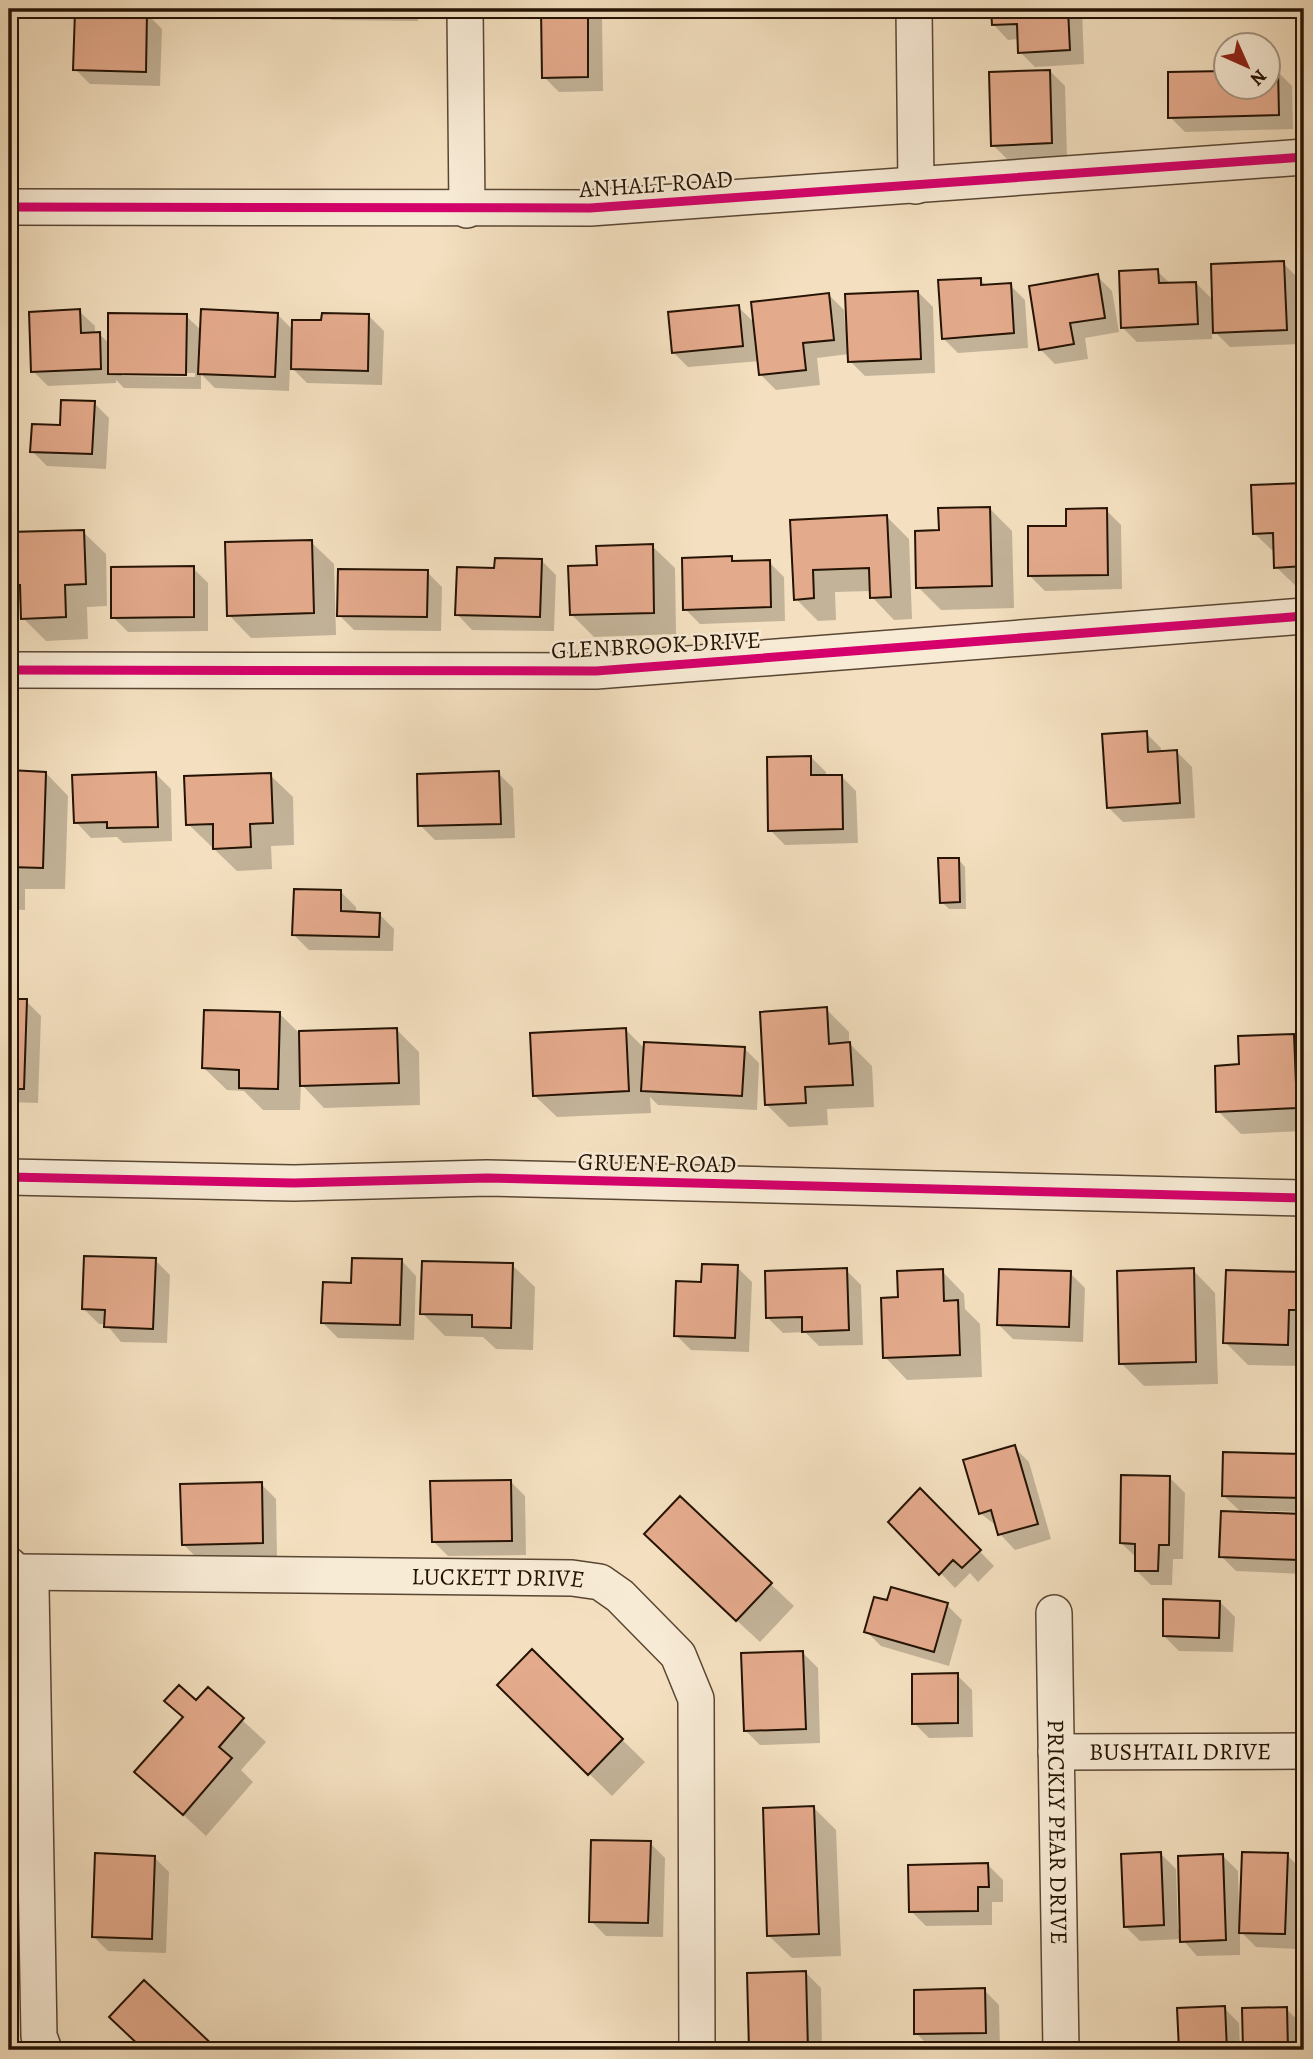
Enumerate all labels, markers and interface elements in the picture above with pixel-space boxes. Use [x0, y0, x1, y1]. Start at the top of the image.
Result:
north arrow [1212, 32, 1282, 102]
text: N [1244, 63, 1272, 92]
street label: ANHALT ROAD [577, 163, 734, 205]
street label: GLENBROOK DRIVE [550, 624, 762, 666]
street label: GRUENE ROAD [577, 1146, 737, 1180]
street label: LUCKETT DRIVE [411, 1560, 587, 1596]
street label: PRICKLY PEAR DRIVE [1040, 1719, 1075, 1945]
street label: BUSHTAIL DRIVE [1089, 1735, 1271, 1768]

